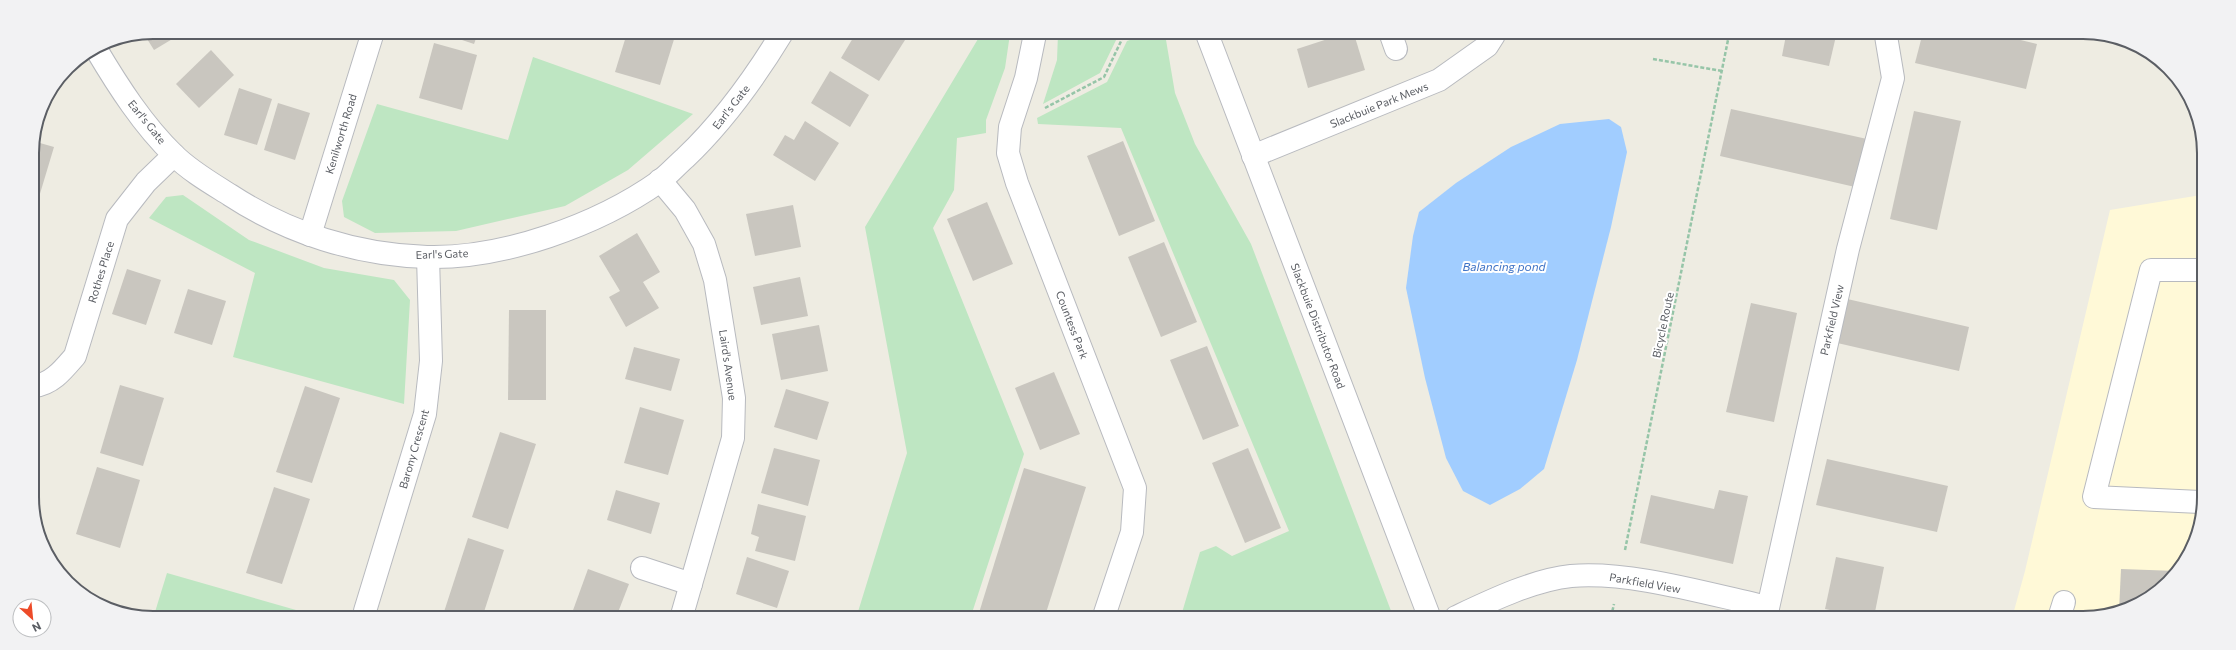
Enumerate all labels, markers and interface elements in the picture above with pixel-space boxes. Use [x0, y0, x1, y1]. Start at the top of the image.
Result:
street label: Slackbuie Park Mews [1328, 79, 1430, 130]
street label: Earl's Gate [709, 82, 752, 132]
street label: Kenilworth Road [322, 92, 359, 175]
street label: Earl's Gate [126, 97, 169, 146]
street label: Rothes Place [85, 239, 116, 304]
street label: Earl's Gate [415, 246, 469, 261]
water label: Balancing pond [1463, 259, 1547, 273]
street label: Slackbuie Distributor Road [1289, 261, 1348, 390]
street label: Parkfield View [1817, 283, 1846, 356]
street label: Countess Park [1054, 289, 1091, 361]
street label: Bicycle Route [1649, 291, 1676, 359]
street label: Laird's Avenue [717, 329, 740, 401]
street label: Barony Crescent [396, 407, 431, 490]
street label: Parkfield View [1608, 570, 1682, 595]
north arrow [12, 598, 52, 638]
text: N [30, 620, 43, 635]

